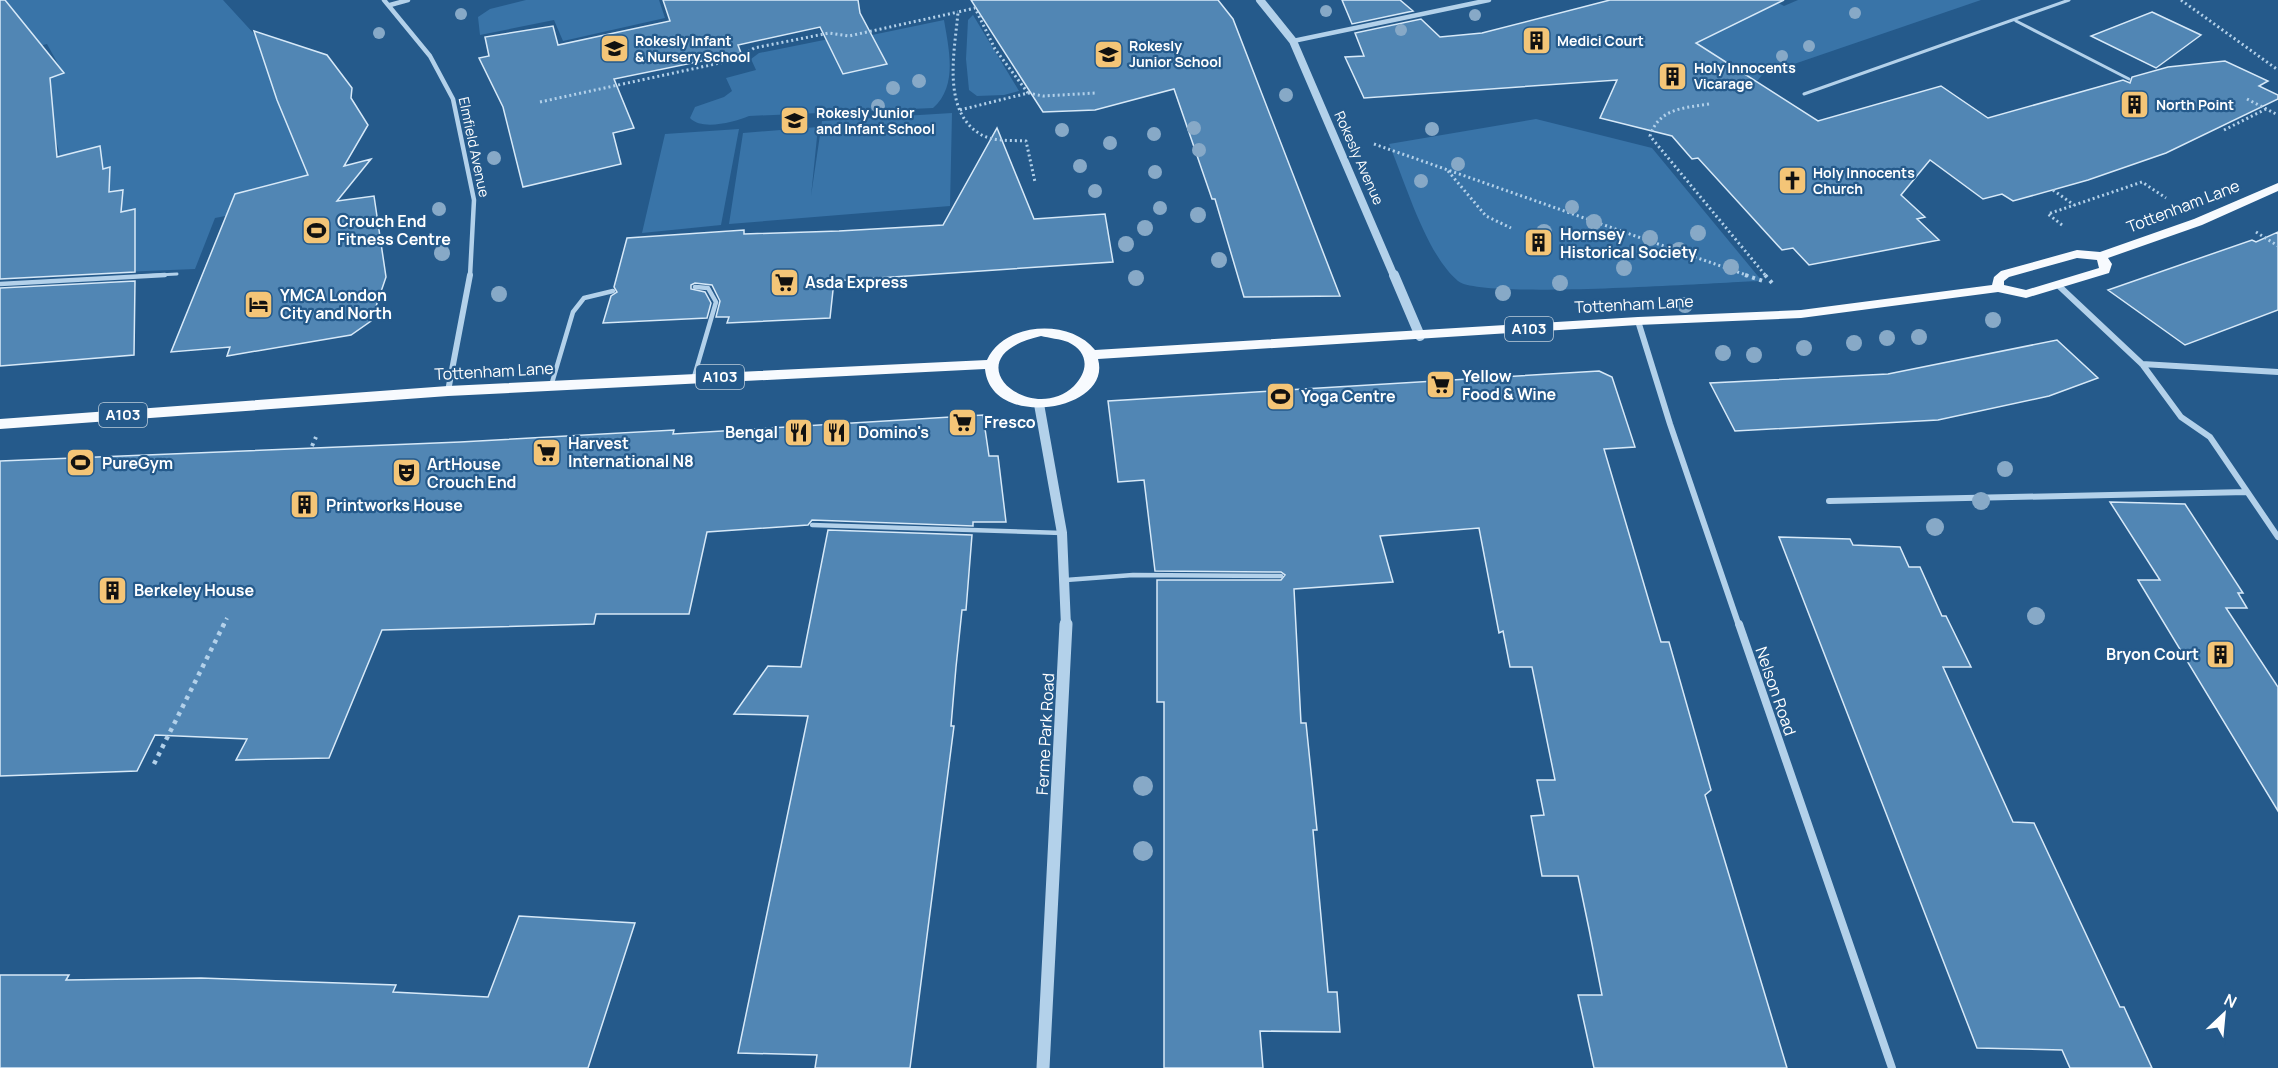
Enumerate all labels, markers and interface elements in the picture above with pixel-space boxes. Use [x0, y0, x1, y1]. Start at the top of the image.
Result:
building icon: Medici Court [1520, 25, 1552, 57]
place label: Rokesly Infant & Nursery School [635, 31, 751, 66]
place label: Medici Court [1557, 31, 1644, 50]
school or university icon: Rokesly Infant & Nursery School [598, 33, 630, 65]
place label: Rokesly Junior School [1129, 36, 1222, 71]
school or university icon: Rokesly Junior School [1092, 38, 1124, 70]
place label: Holy Innocents Vicarage [1694, 58, 1796, 93]
building icon: Holy Innocents Vicarage [1657, 60, 1689, 92]
building icon: North Point [2119, 89, 2151, 121]
street label: Elmfield Avenue [455, 95, 494, 199]
place label: North Point [2156, 95, 2234, 114]
place label: Rokesly Junior and Infant School [816, 103, 935, 138]
school or university icon: Rokesly Junior and Infant School [779, 105, 811, 137]
street label: Rokesly Avenue [1330, 108, 1389, 208]
place label: Holy Innocents Church [1813, 163, 1915, 198]
church icon: Holy Innocents Church [1776, 165, 1808, 197]
street label: Tottenham Lane [2123, 174, 2243, 238]
place label: Crouch End Fitness Centre [337, 210, 451, 250]
sports icon: Crouch End Fitness Centre [300, 214, 332, 246]
place label: Hornsey Historical Society [1560, 223, 1697, 263]
building icon: Hornsey Historical Society [1523, 227, 1555, 259]
supermarket icon: Asda Express [768, 266, 800, 298]
place label: Asda Express [805, 271, 908, 293]
place label: YMCA London City and North [280, 284, 392, 324]
hotel icon: YMCA London City and North [243, 288, 275, 320]
street label: Tottenham Lane [1574, 290, 1694, 318]
road number: A103 [1505, 317, 1553, 341]
street label: Tottenham Lane [434, 357, 554, 385]
road number: A103 [696, 365, 744, 389]
place label: Yellow Food & Wine [1462, 365, 1557, 405]
supermarket icon: Yellow Food & Wine [1425, 369, 1457, 401]
sports icon: Yoga Centre [1264, 380, 1296, 412]
place label: Yoga Centre [1301, 385, 1396, 407]
road number: A103 [99, 403, 147, 427]
supermarket icon: Fresco [947, 406, 979, 438]
place label: Fresco [984, 411, 1036, 433]
restaurant icon: Bengal [783, 416, 815, 448]
restaurant icon: Domino's [821, 416, 853, 448]
place label: Bengal [725, 421, 778, 443]
place label: Domino's [858, 421, 929, 443]
place label: Harvest International N8 [568, 432, 694, 472]
supermarket icon: Harvest International N8 [531, 436, 563, 468]
sports icon: PureGym [65, 447, 97, 479]
place label: PureGym [102, 452, 173, 474]
place label: ArtHouse Crouch End [427, 453, 516, 493]
theatre icon: ArtHouse Crouch End [390, 457, 422, 489]
building icon: Printworks House [289, 489, 321, 521]
place label: Printworks House [326, 494, 463, 516]
building icon: Berkeley House [97, 574, 129, 606]
place label: Berkeley House [134, 579, 254, 601]
building icon: Bryon Court [2204, 638, 2236, 670]
place label: Bryon Court [2106, 643, 2199, 665]
street label: Nelson Road [1751, 644, 1801, 738]
street label: Ferme Park Road [1031, 673, 1059, 795]
north arrow [2194, 984, 2254, 1044]
text: N [2221, 988, 2241, 1013]

